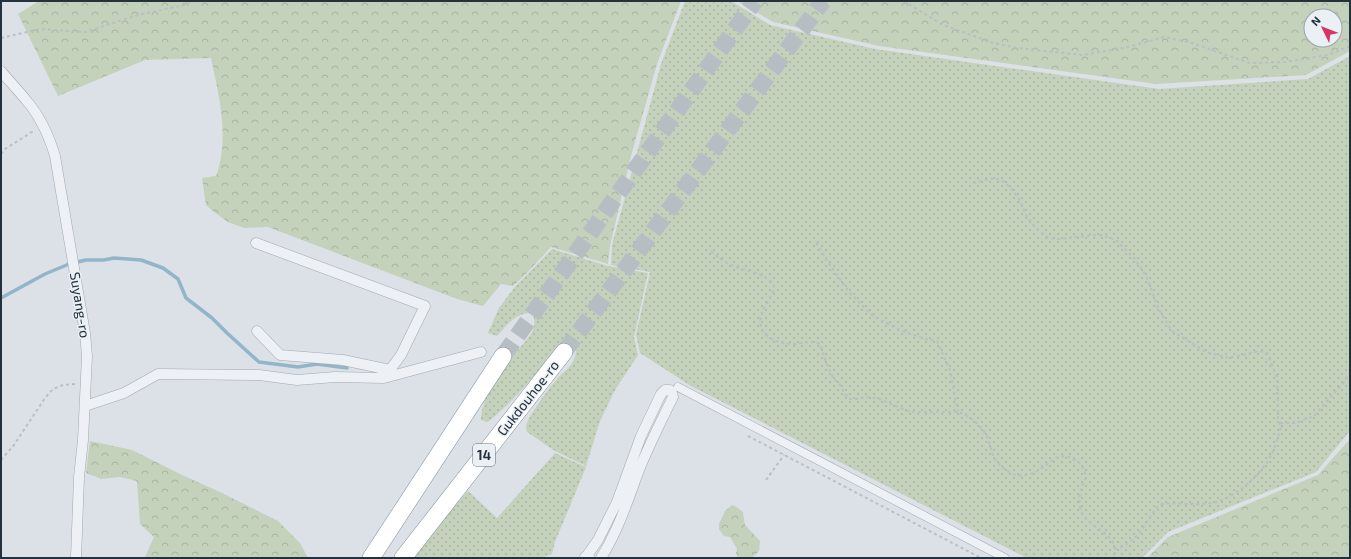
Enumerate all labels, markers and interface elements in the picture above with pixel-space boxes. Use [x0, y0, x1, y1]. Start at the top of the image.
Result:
north arrow [1303, 8, 1343, 48]
text: N [1308, 13, 1323, 28]
street label: Suyang-ro [67, 271, 94, 339]
street label: Gukdouhoe-ro [493, 357, 562, 439]
road number: 14 [473, 444, 495, 466]

